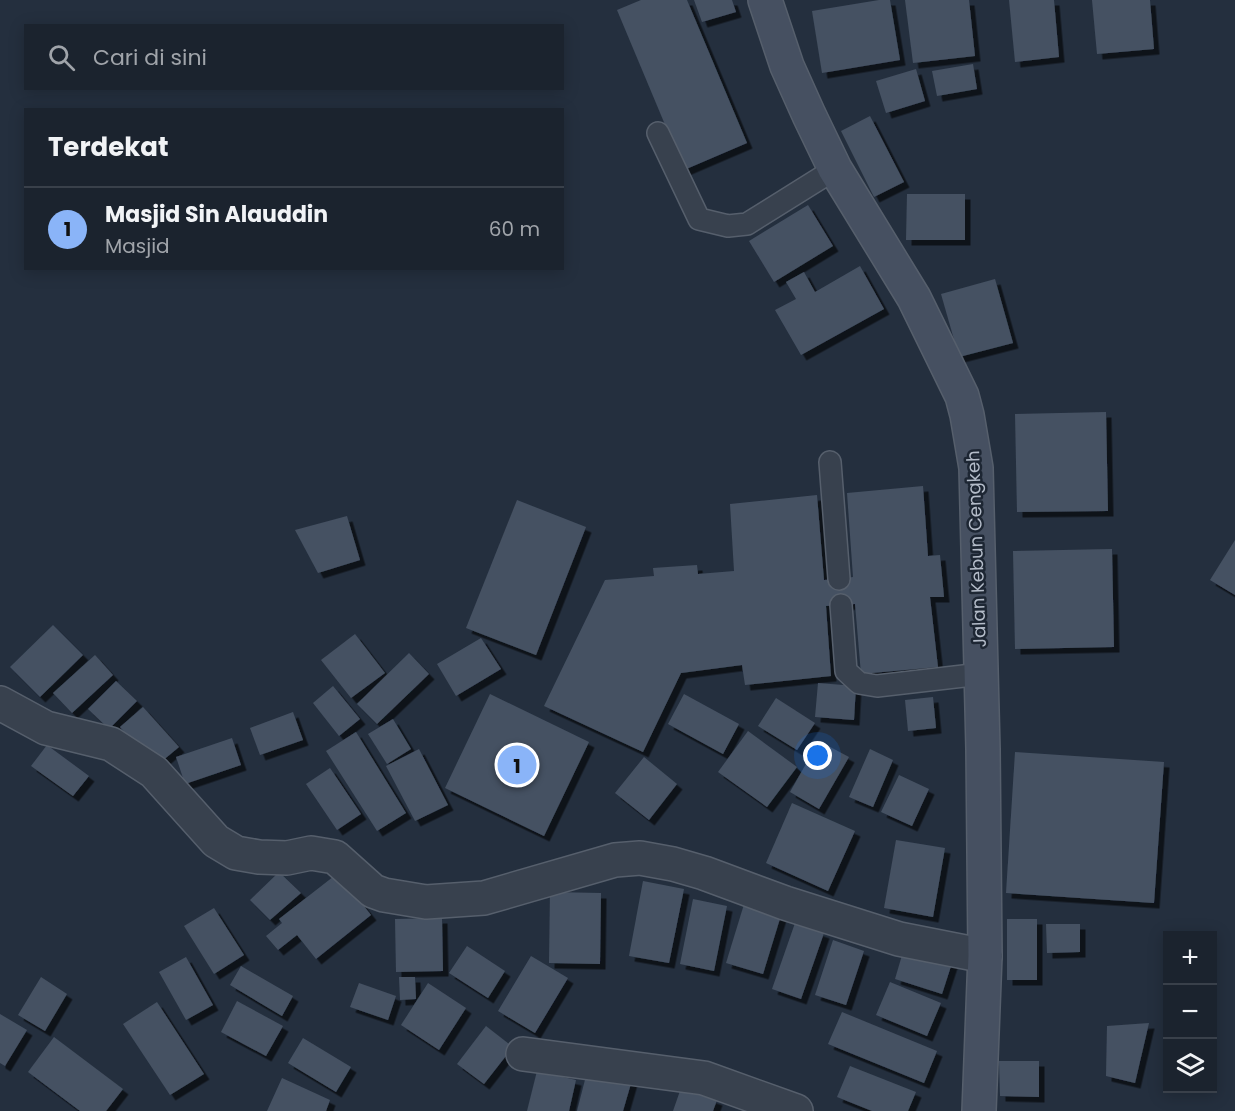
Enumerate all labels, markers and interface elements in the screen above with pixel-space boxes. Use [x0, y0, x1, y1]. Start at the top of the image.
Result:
search box [24, 24, 564, 90]
icon: search [45, 41, 78, 74]
text: Cari di sini [93, 42, 207, 73]
text: Terdekat [48, 129, 168, 165]
text: Masjid Sin Alauddin [105, 199, 328, 230]
text: 1 [64, 215, 71, 243]
text: 60 m [489, 215, 540, 243]
text: Masjid [105, 232, 170, 260]
street label: Jalan Kebun Cengkeh [960, 450, 992, 648]
your location [803, 741, 832, 770]
pin: 1 [498, 742, 536, 788]
map controls [1163, 931, 1217, 1093]
button: + [1163, 931, 1217, 985]
button: − [1163, 985, 1217, 1039]
button: layers [1163, 1039, 1217, 1093]

